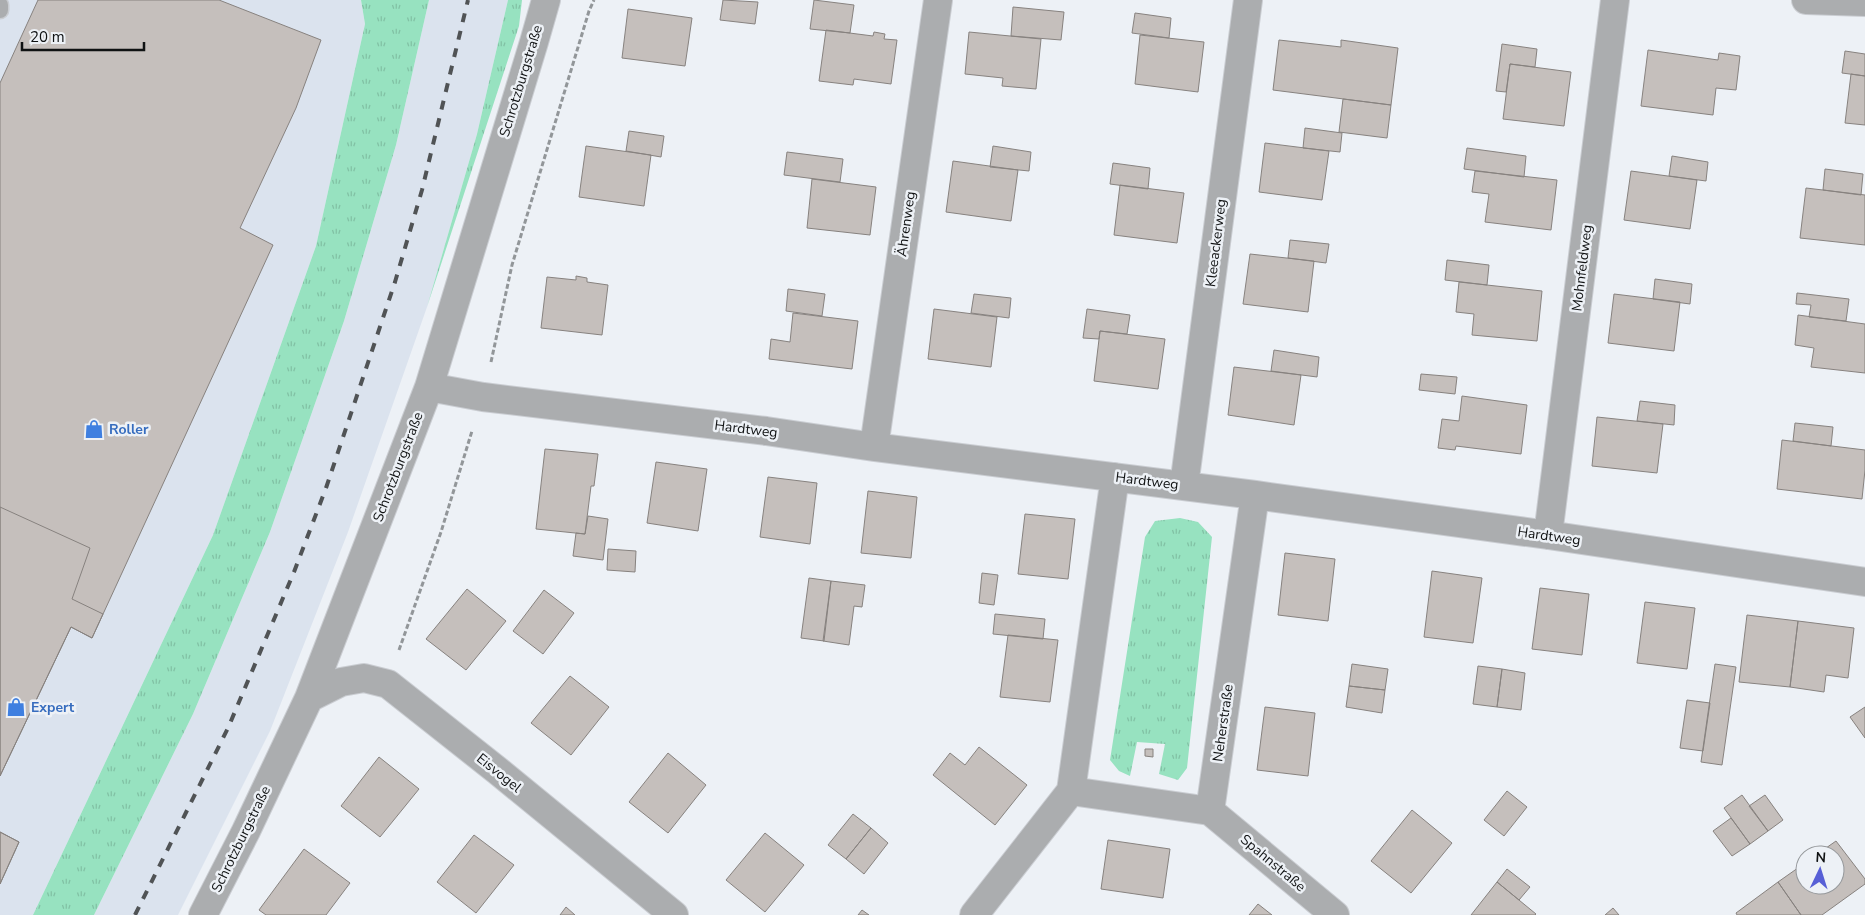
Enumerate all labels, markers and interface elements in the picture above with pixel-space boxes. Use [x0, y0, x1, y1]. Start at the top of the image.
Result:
scale bar [22, 20, 145, 52]
street label: Schrotzburgstraße [495, 23, 547, 139]
text: 20 m [30, 27, 65, 47]
street label: Ährenweg [892, 190, 920, 258]
street label: Kleeackerweg [1201, 198, 1231, 288]
street label: Mohnfeldweg [1567, 224, 1597, 312]
street label: Schrotzburgstraße [368, 409, 428, 525]
street label: Hardtweg [713, 416, 779, 442]
shop icon: Roller [83, 418, 105, 440]
place label: Roller [109, 420, 149, 439]
street label: Hardtweg [1114, 468, 1180, 494]
street label: Hardtweg [1516, 522, 1582, 550]
street label: Neherstraße [1208, 683, 1238, 763]
shop icon: Expert [5, 696, 27, 718]
place label: Expert [31, 698, 75, 717]
street label: Eisvogel [473, 749, 526, 797]
street label: Schrotzburgstraße [207, 783, 275, 895]
street label: Spahnstraße [1236, 830, 1310, 896]
north arrow [1795, 845, 1845, 895]
text: N [1815, 848, 1827, 867]

